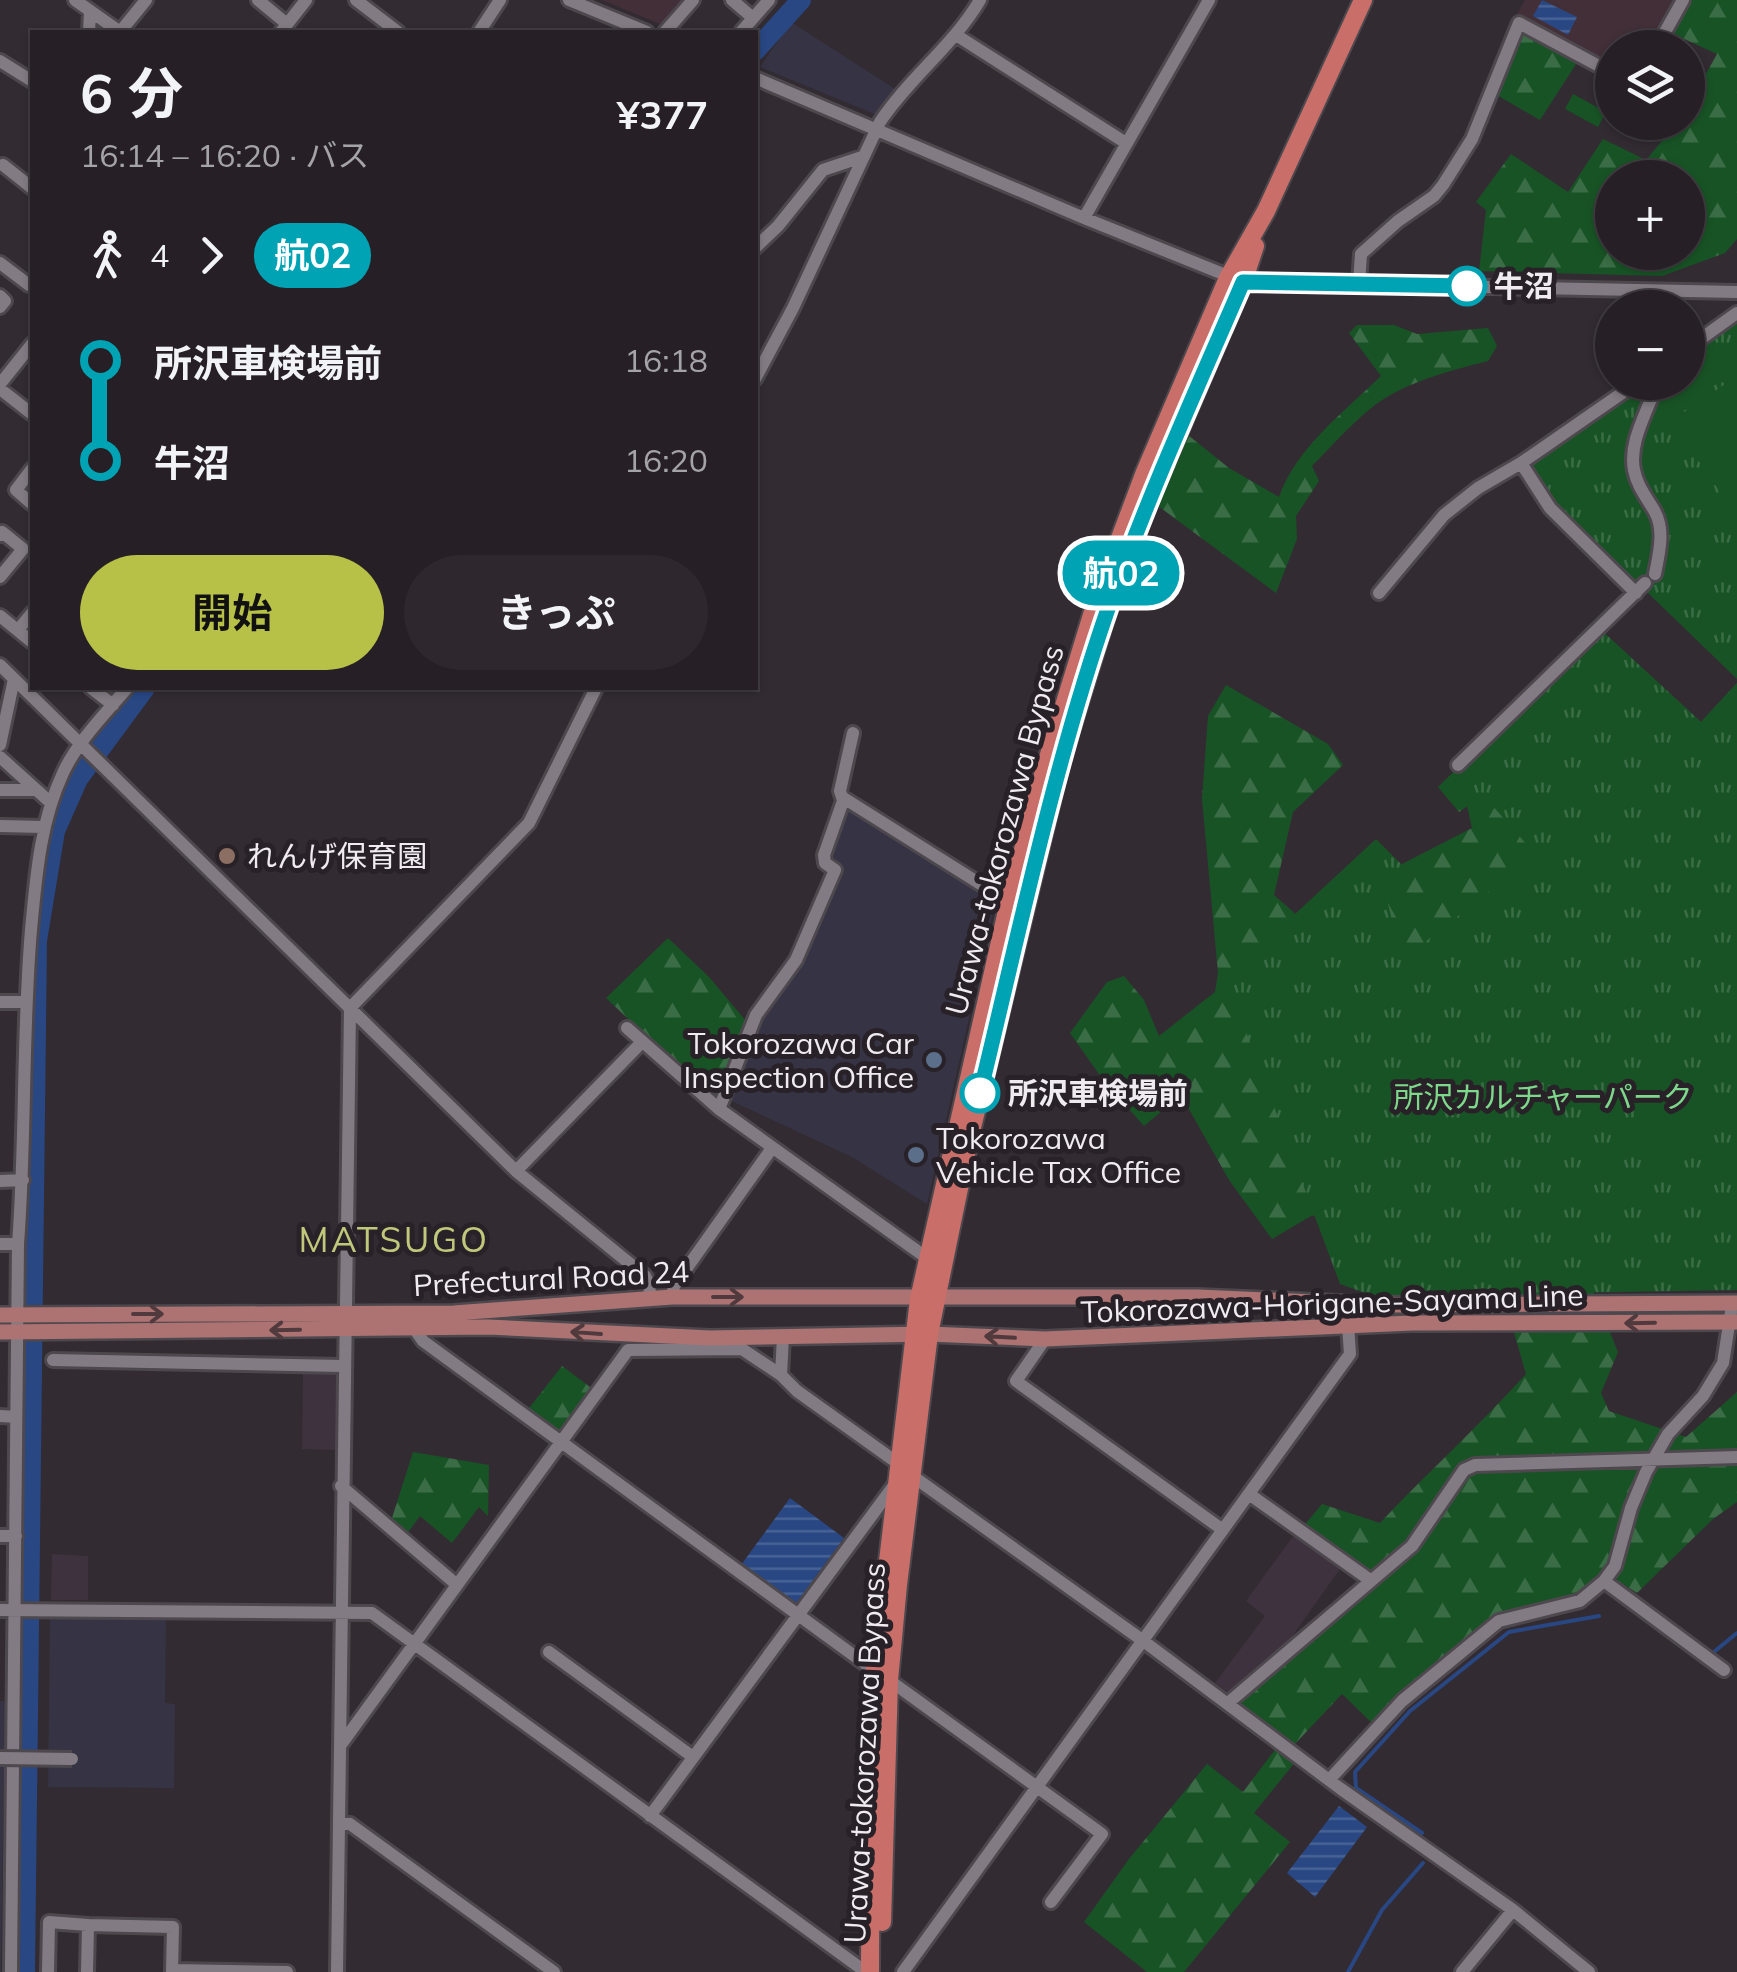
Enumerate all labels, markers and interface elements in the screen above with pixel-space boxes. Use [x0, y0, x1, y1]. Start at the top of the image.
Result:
map controls [1595, 30, 1705, 400]
button: layers [1595, 30, 1705, 140]
text: 6 分 [80, 58, 183, 127]
text: ¥377 [617, 91, 708, 139]
text: 16:14 – 16:20 · バス [80, 135, 369, 175]
button: + [1595, 160, 1705, 270]
icon: walk [80, 228, 135, 283]
icon: forward [184, 228, 239, 283]
text: 航02 [274, 233, 351, 277]
text: 4 [150, 235, 169, 275]
marker: 牛沼 [1448, 267, 1486, 305]
place label: 牛沼 [1494, 267, 1554, 305]
button: − [1595, 290, 1705, 400]
text: 所沢車検場前 [154, 339, 382, 387]
text: 16:18 [624, 340, 708, 380]
text: 牛沼 [154, 439, 230, 487]
text: 16:20 [624, 440, 708, 480]
line badge: 航02 [1064, 540, 1178, 606]
text: 航02 [1082, 551, 1160, 595]
button: 開始 [80, 555, 384, 670]
button: きっぷ [404, 555, 708, 670]
street label: Urawa-tokorozawa Bypass [936, 641, 1072, 1019]
place label: れんげ保育園 [247, 837, 427, 875]
marker: れんげ保育園 [216, 845, 238, 867]
place label: Tokorozawa Car Inspection Office [684, 1024, 914, 1096]
marker: Tokorozawa Car Inspection Office [923, 1049, 945, 1071]
marker: 所沢車検場前 [961, 1074, 999, 1112]
place label: 所沢車検場前 [1008, 1074, 1188, 1112]
park label: 所沢カルチャーパーク [1393, 1078, 1693, 1116]
place label: Tokorozawa Vehicle Tax Office [936, 1119, 1181, 1191]
marker: Tokorozawa Vehicle Tax Office [905, 1144, 927, 1166]
district label: MATSUGO [299, 1217, 489, 1261]
street label: Prefectural Road 24 [412, 1252, 690, 1304]
street label: Tokorozawa-Horigane-Sayama Line [1080, 1275, 1584, 1331]
one-way arrow [712, 1288, 744, 1306]
one-way arrow [132, 1304, 164, 1324]
one-way arrow [1624, 1313, 1656, 1332]
one-way arrow [270, 1320, 302, 1340]
one-way arrow [571, 1324, 603, 1343]
one-way arrow [984, 1327, 1016, 1346]
street label: Urawa-tokorozawa Bypass [835, 1562, 893, 1944]

